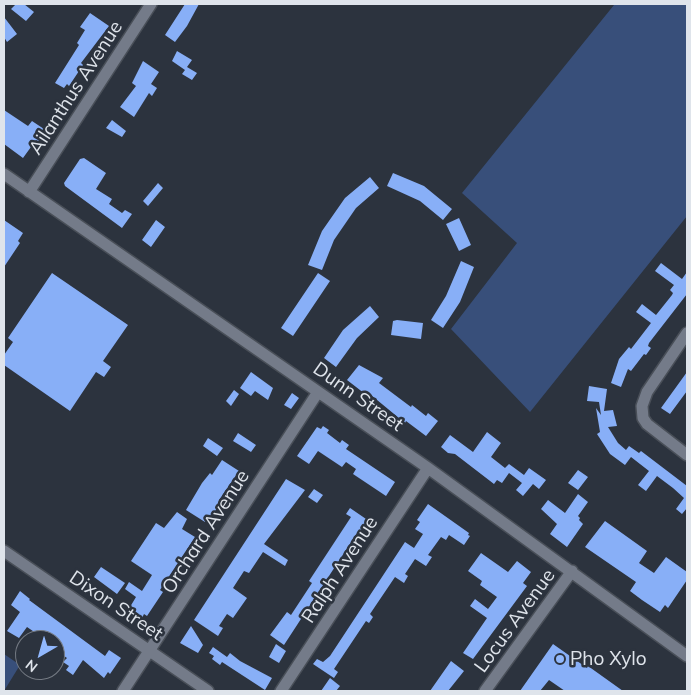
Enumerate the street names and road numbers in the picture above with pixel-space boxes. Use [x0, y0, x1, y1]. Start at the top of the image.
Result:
street label: Ailanthus Avenue [24, 17, 128, 159]
street label: Dunn Street [308, 358, 408, 436]
street label: Orchard Avenue [158, 466, 254, 598]
street label: Ralph Avenue [297, 512, 383, 628]
street label: Locus Avenue [470, 565, 560, 677]
street label: Dixon Street [65, 566, 167, 646]

